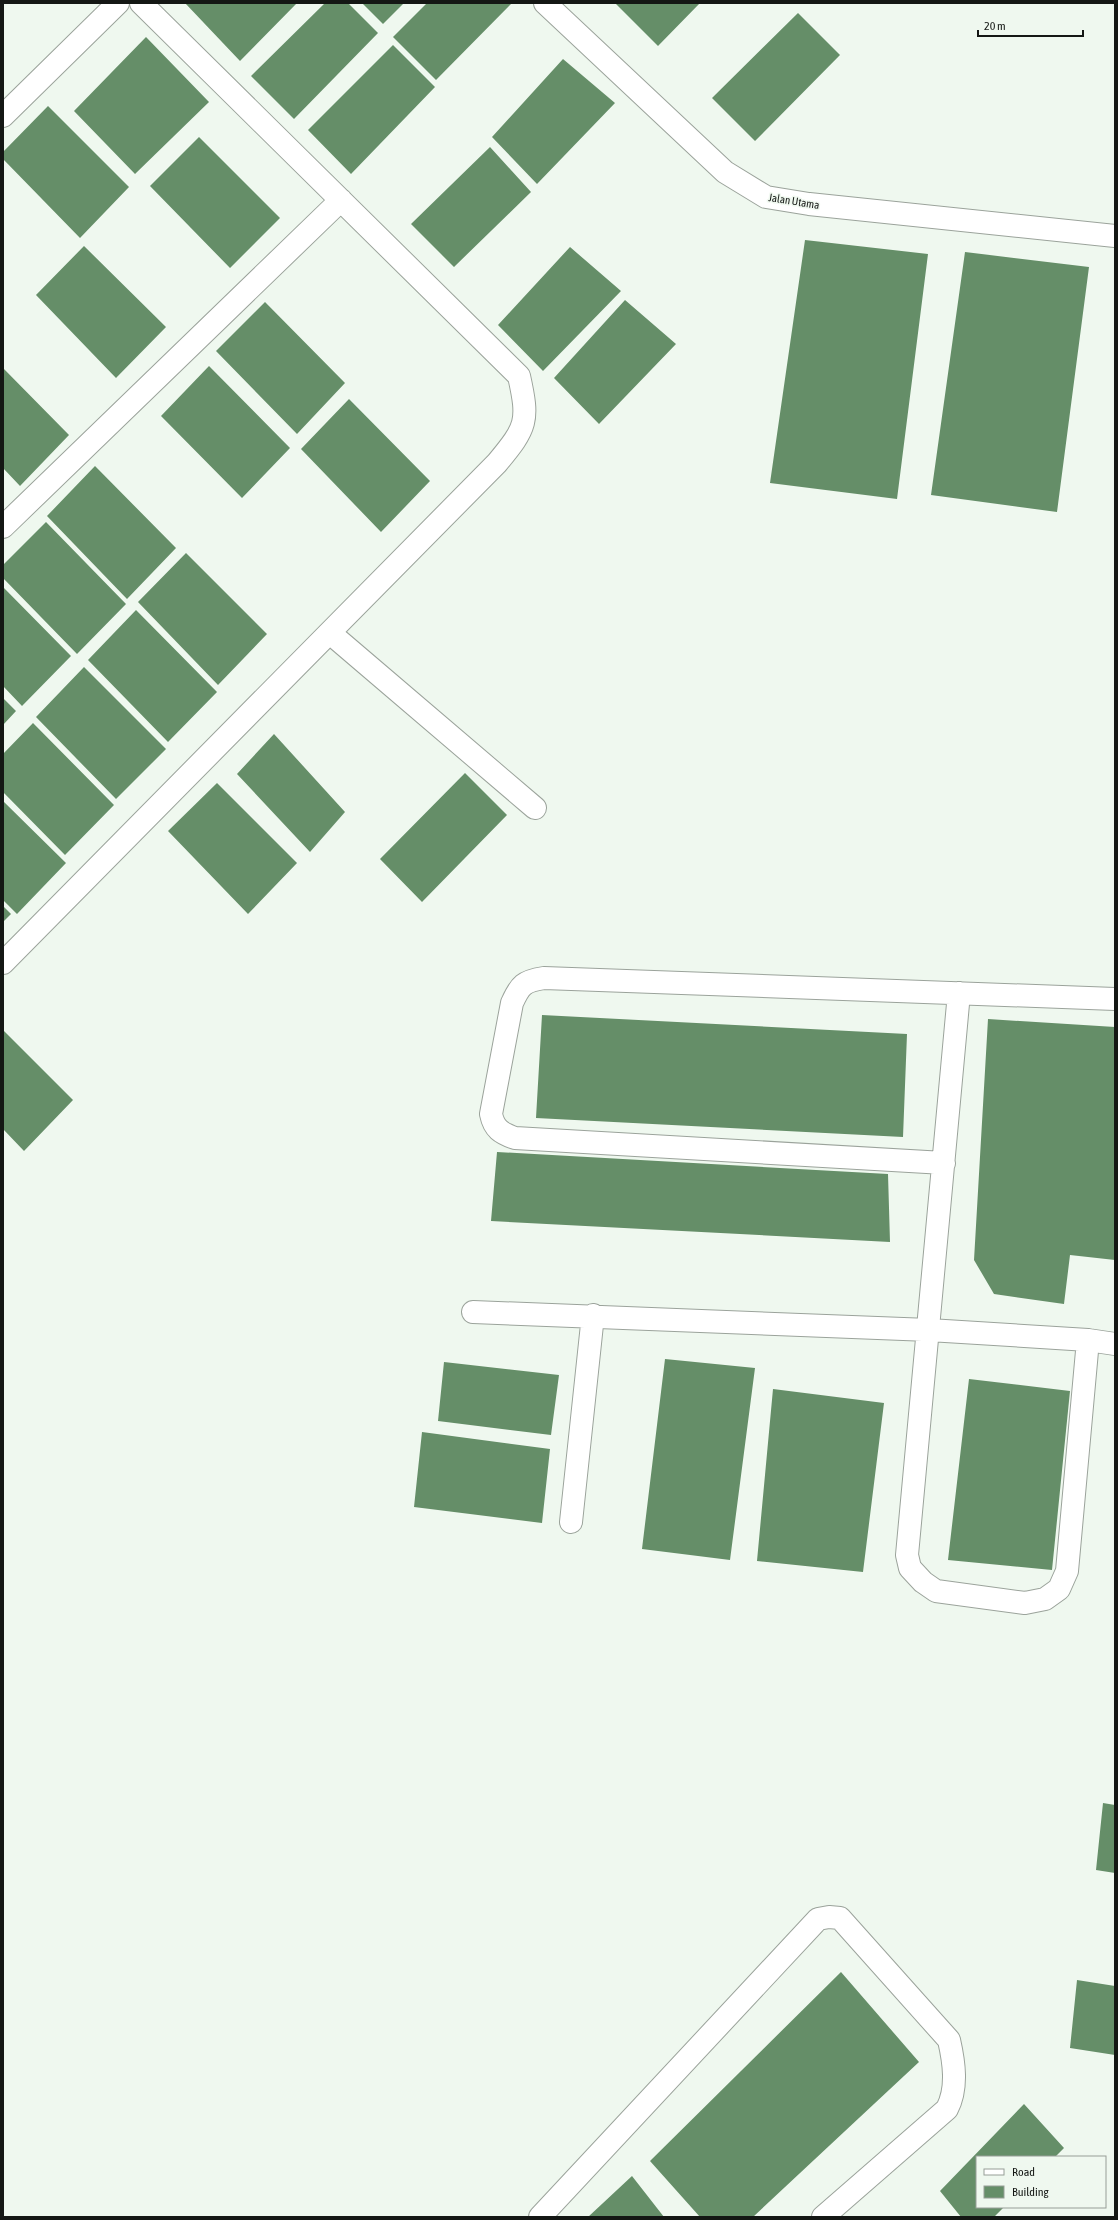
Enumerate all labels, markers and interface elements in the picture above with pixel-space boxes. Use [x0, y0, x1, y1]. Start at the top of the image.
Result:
scale bar [978, 12, 1083, 38]
text: 20 m [984, 19, 1006, 33]
street label: Jalan Utama [768, 191, 820, 211]
legend [976, 2156, 1106, 2208]
text: Road [1012, 2165, 1035, 2179]
text: Building [1012, 2185, 1050, 2199]

